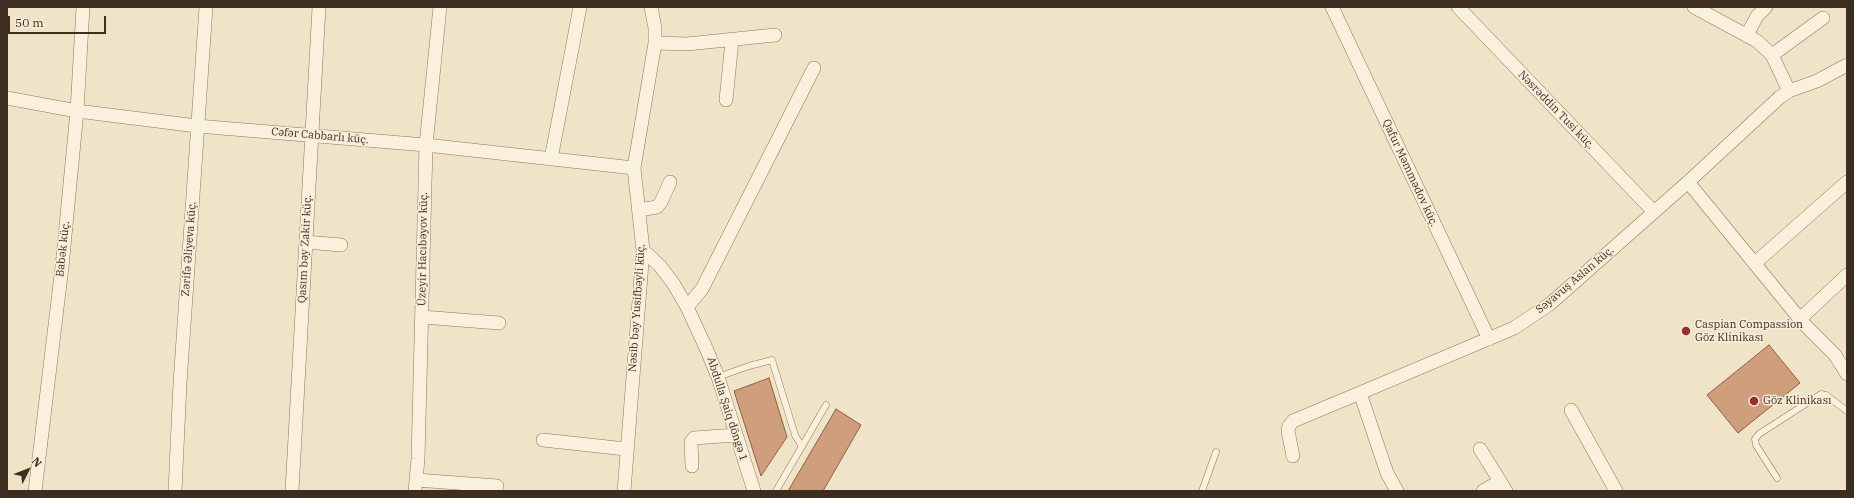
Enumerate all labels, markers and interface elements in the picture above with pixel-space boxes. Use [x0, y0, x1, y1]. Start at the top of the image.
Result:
scale bar [10, 8, 108, 34]
text: 50 m [15, 15, 44, 30]
street label: Nəsrəddin Tusi küç. [1515, 68, 1597, 152]
street label: Qafur Məmmədov küç. [1379, 117, 1441, 229]
street label: Cəfər Cabbarlı küç. [271, 125, 369, 147]
street label: Üzeyir Hacıbəyov küç. [415, 192, 431, 306]
street label: Qasım bəy Zakir küç. [296, 194, 314, 304]
street label: Zərifə Əliyeva küç. [179, 201, 199, 297]
street label: Babək küç. [53, 220, 73, 278]
street label: Nəsib bəy Yusifbəyli küç. [626, 243, 648, 373]
street label: Səyavuş Aslan küç. [1533, 244, 1617, 316]
place label: Caspian Compassion Göz Klinikası [1695, 318, 1803, 344]
marker: Caspian Compassion Göz Klinikası [1680, 325, 1692, 337]
street label: Abdulla Şaiq döngə 1 [704, 355, 750, 463]
place label: Göz Klinikası [1763, 394, 1831, 408]
marker: Göz Klinikası [1748, 395, 1760, 407]
north arrow [8, 450, 48, 490]
text: N [29, 454, 45, 470]

